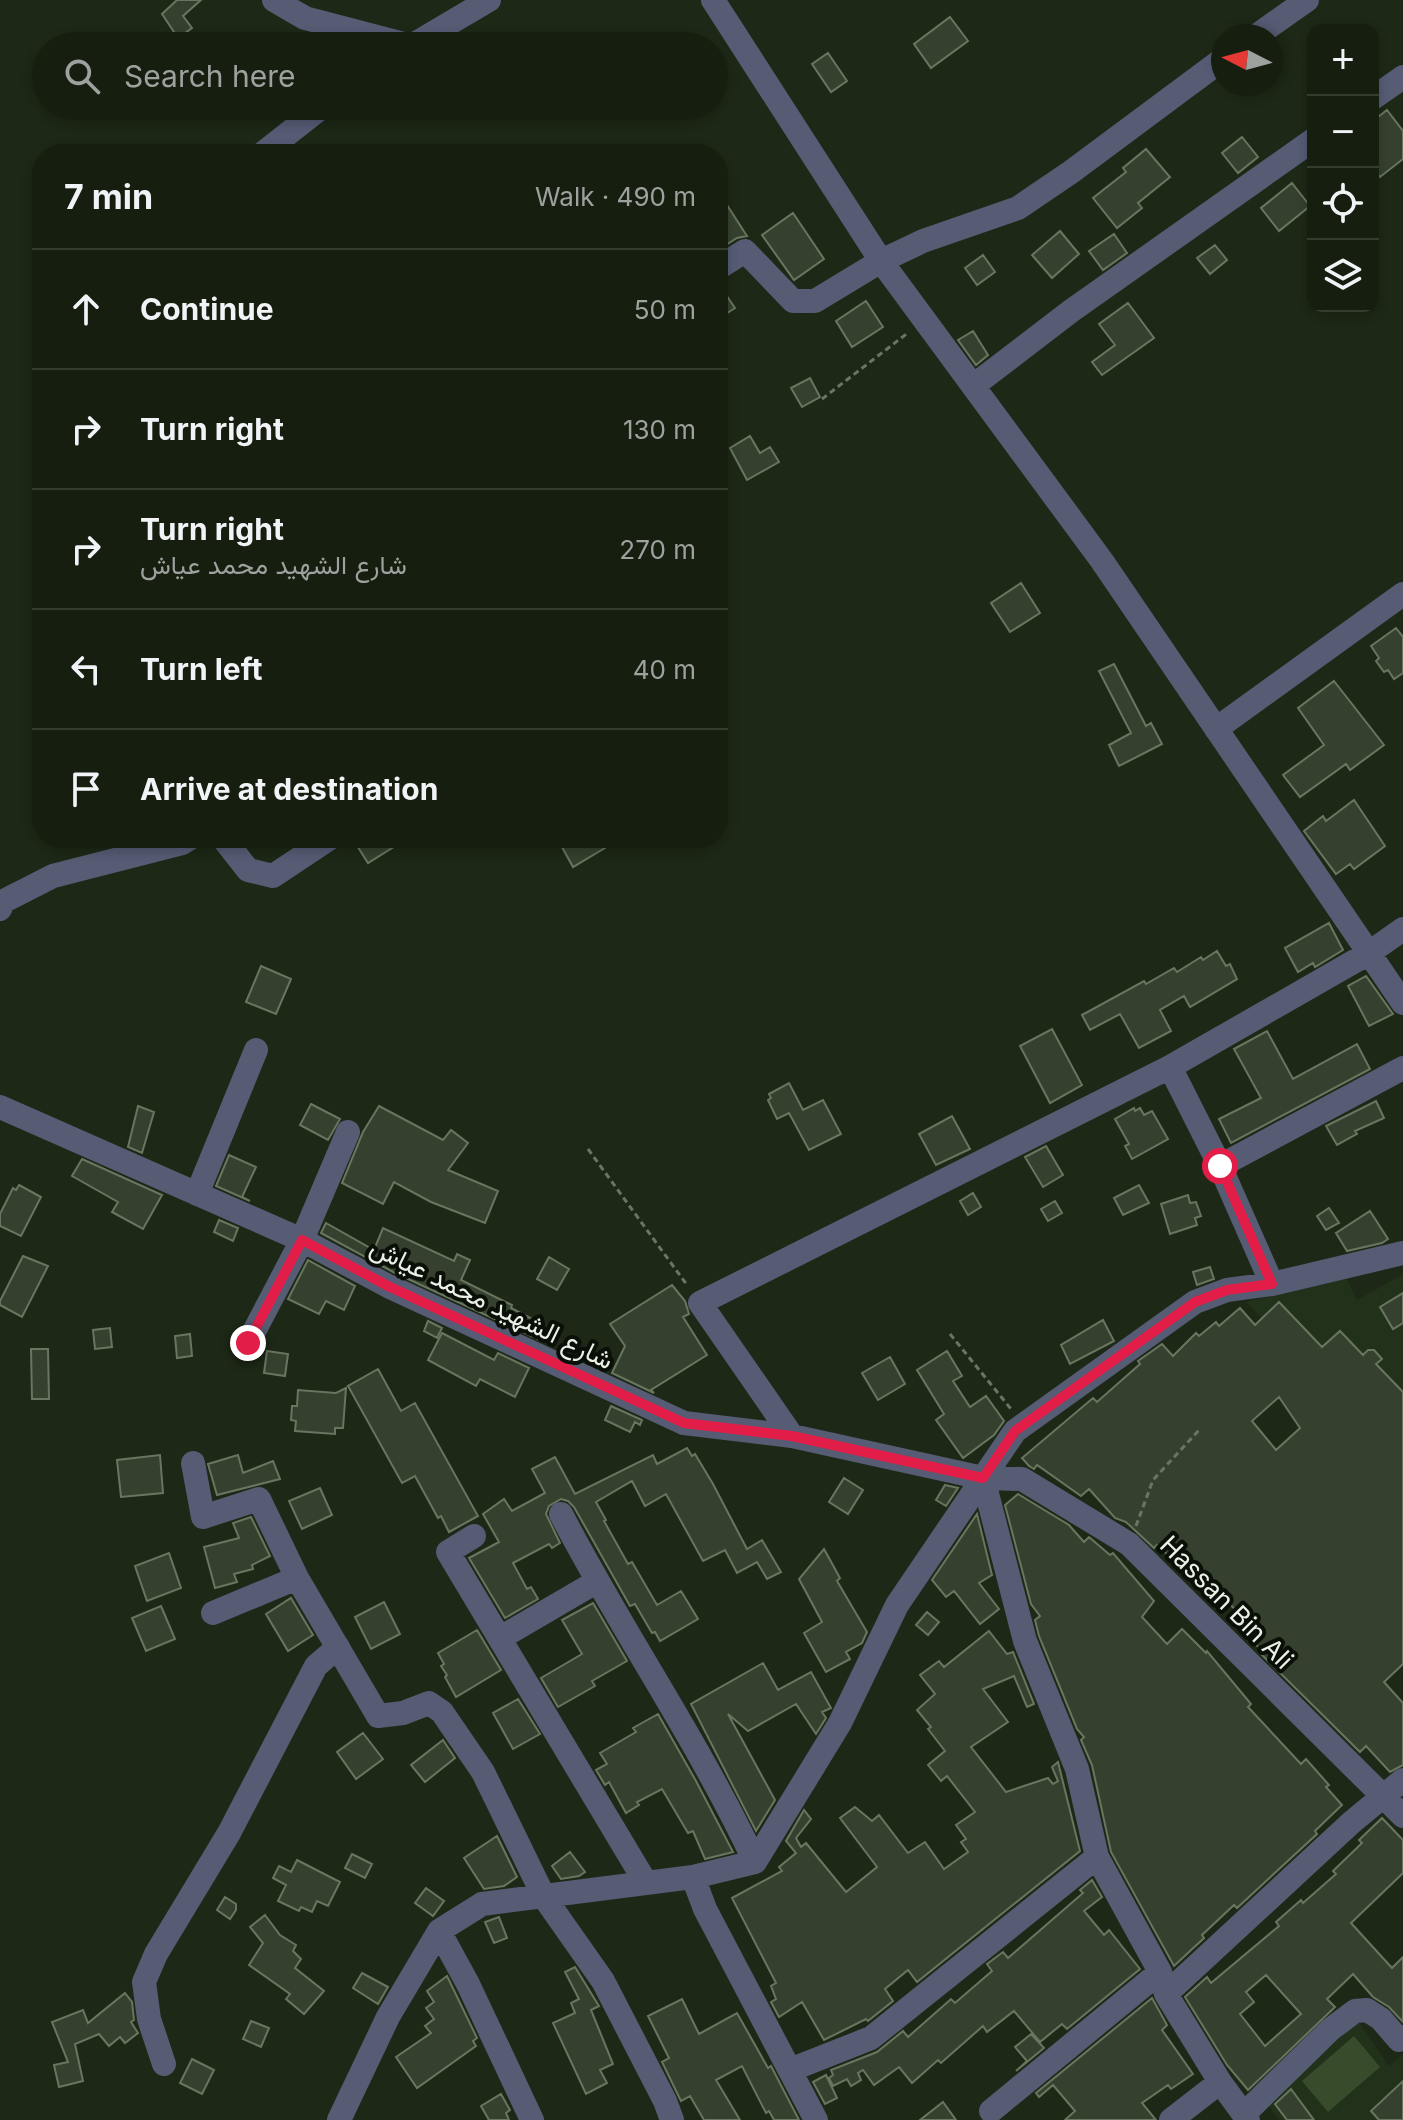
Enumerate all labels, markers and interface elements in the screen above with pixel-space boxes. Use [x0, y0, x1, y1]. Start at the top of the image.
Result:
north arrow [1211, 24, 1283, 96]
map controls [1307, 24, 1379, 312]
button: + [1307, 24, 1379, 96]
search box [32, 32, 728, 120]
icon: search [60, 54, 104, 98]
text: Search here [124, 58, 296, 94]
button: − [1307, 96, 1379, 168]
button: locate [1307, 168, 1379, 240]
text: 7 min [64, 176, 153, 217]
text: Walk · 490 m [535, 181, 696, 212]
button: layers [1307, 240, 1379, 312]
icon: ahead [64, 287, 108, 331]
text: Continue [140, 291, 274, 327]
text: 50 m [634, 294, 696, 325]
icon: right [64, 407, 108, 451]
text: Turn right [140, 411, 284, 447]
text: 130 m [623, 414, 696, 445]
text: Turn right [140, 511, 284, 547]
icon: right [64, 527, 108, 571]
text: 270 m [619, 534, 696, 565]
text: شارع الشهيد محمد عياش [140, 549, 407, 580]
icon: left [64, 647, 108, 691]
text: Turn left [140, 651, 262, 687]
text: 40 m [633, 654, 696, 685]
icon: arrive [64, 767, 108, 811]
text: Arrive at destination [140, 771, 438, 807]
route start [1202, 1148, 1238, 1184]
street label: شارع الشهيد محمد عياش [364, 1231, 619, 1378]
route end [230, 1325, 266, 1361]
street label: Hassan Bin Ali [1154, 1529, 1300, 1675]

